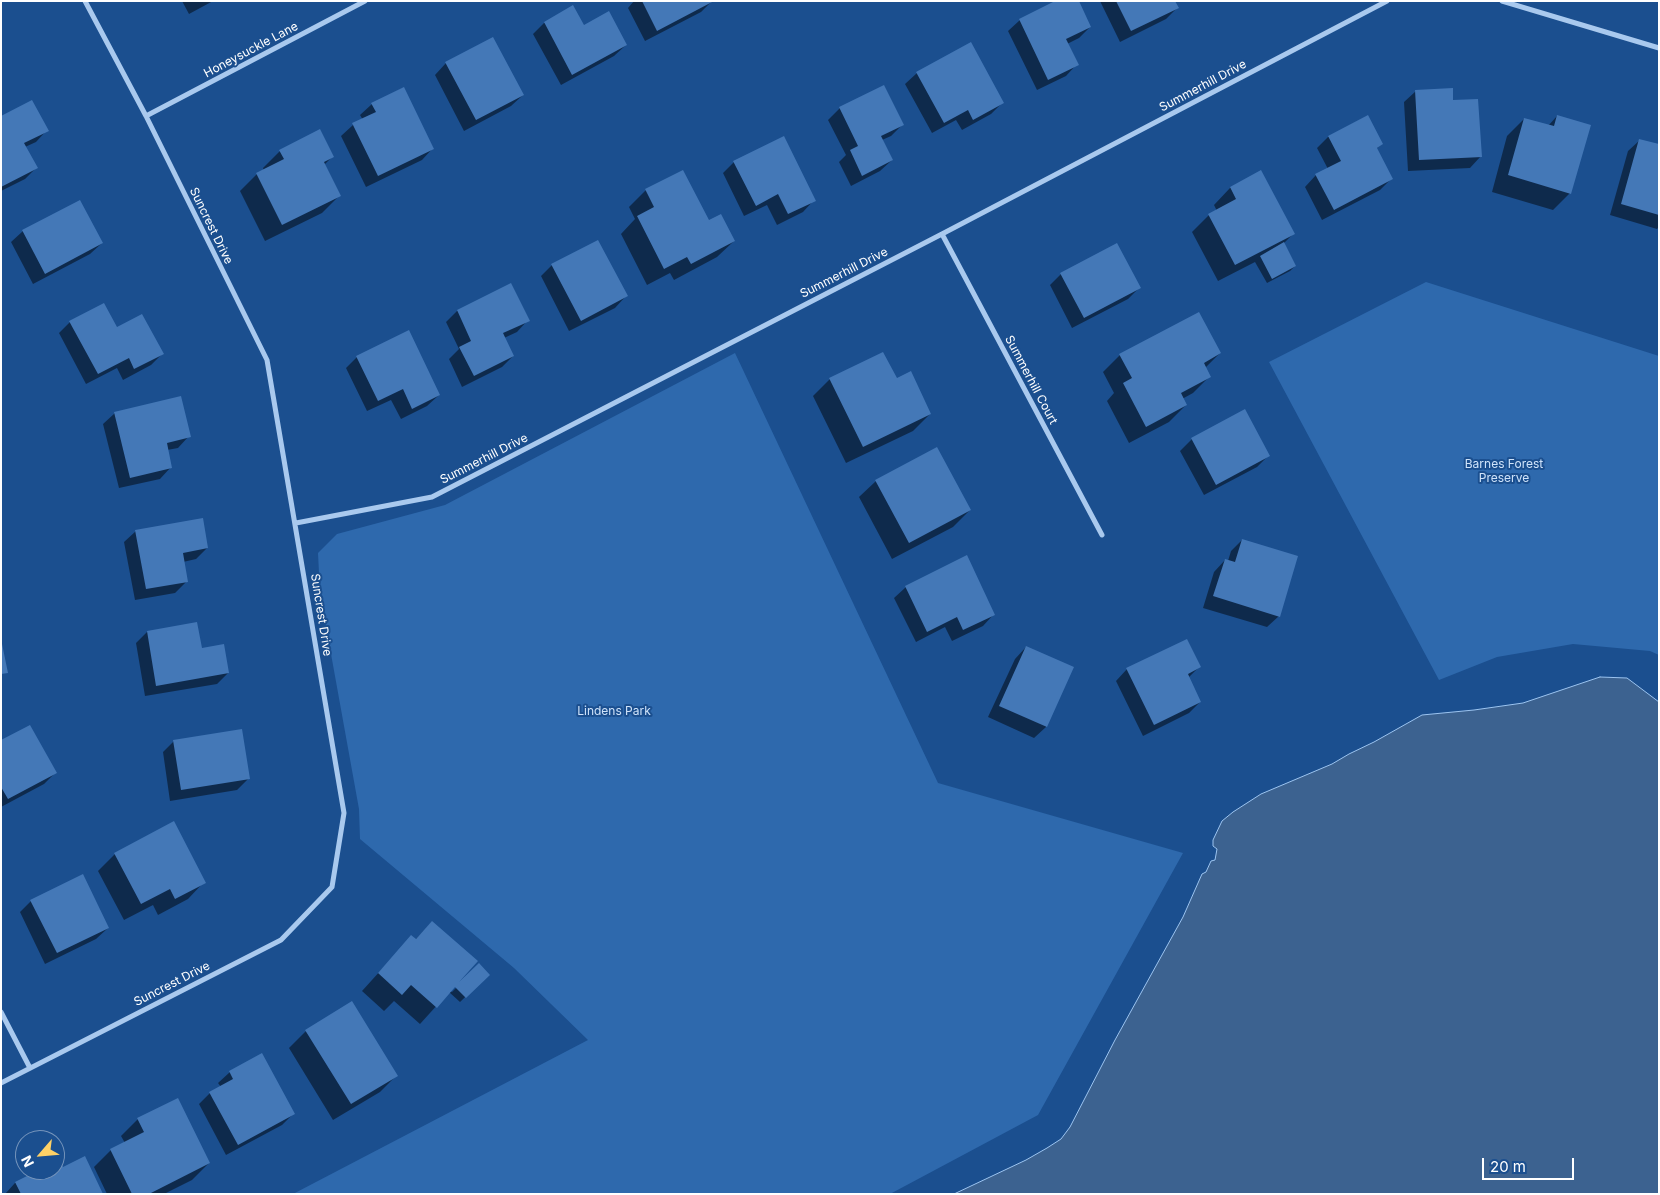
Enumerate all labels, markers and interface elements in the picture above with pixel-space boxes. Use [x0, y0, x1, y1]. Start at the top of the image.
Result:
street label: Honeysuckle Lane [202, 19, 300, 81]
street label: Summerhill Drive [1157, 57, 1249, 115]
street label: Suncrest Drive [186, 185, 236, 267]
street label: Summerhill Drive [798, 245, 890, 301]
street label: Summerhill Court [1002, 333, 1060, 427]
street label: Summerhill Drive [438, 431, 530, 487]
park label: Barnes Forest Preserve [1465, 457, 1543, 485]
street label: Suncrest Drive [307, 573, 335, 657]
park label: Lindens Park [577, 704, 651, 718]
street label: Suncrest Drive [132, 959, 212, 1009]
north arrow [15, 1130, 65, 1180]
scale bar [1485, 1148, 1578, 1180]
text: N [17, 1153, 37, 1170]
text: 20 m [1490, 1157, 1526, 1176]

